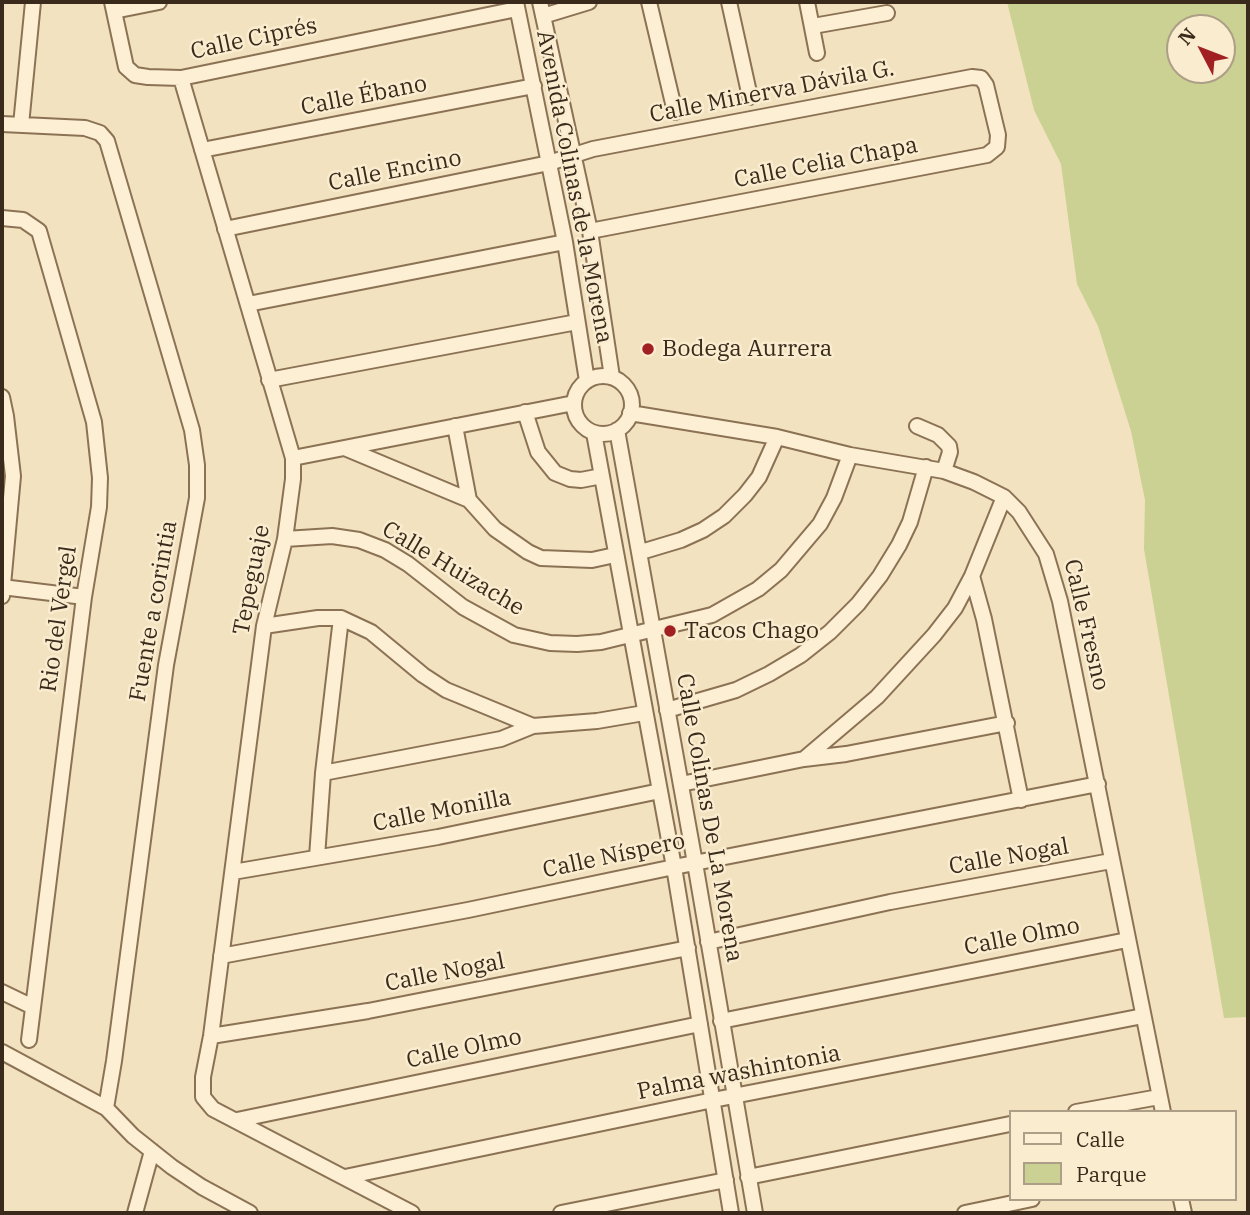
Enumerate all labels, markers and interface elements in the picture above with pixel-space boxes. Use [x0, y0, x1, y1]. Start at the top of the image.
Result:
street label: Calle Ciprés [188, 12, 320, 66]
north arrow [1166, 14, 1236, 84]
text: N [1173, 23, 1201, 50]
street label: Avenida Colinas de la Morena [530, 28, 618, 346]
street label: Calle Minerva Dávila G. [647, 55, 897, 129]
street label: Calle Ébano [299, 70, 429, 122]
street label: Calle Celia Chapa [732, 132, 920, 194]
street label: Calle Encino [326, 145, 464, 197]
place label: Bodega Aurrera [662, 335, 832, 363]
marker: Bodega Aurrera [640, 341, 656, 357]
street label: Calle Huizache [377, 516, 529, 622]
street label: Fuente a corintia [124, 518, 184, 704]
street label: Tepeguaje [228, 523, 276, 637]
street label: Rio del Vergel [35, 544, 83, 694]
street label: Calle Fresno [1057, 557, 1115, 693]
place label: Tacos Chago [684, 617, 819, 645]
marker: Tacos Chago [662, 623, 678, 639]
street label: Calle Colinas De La Morena [670, 672, 748, 964]
street label: Calle Monilla [371, 784, 513, 838]
street label: Calle Níspero [540, 827, 688, 885]
street label: Calle Nogal [947, 833, 1071, 881]
street label: Calle Olmo [962, 912, 1082, 962]
street label: Calle Nogal [383, 948, 507, 998]
street label: Calle Olmo [404, 1023, 524, 1075]
street label: Palma washintonia [635, 1040, 843, 1106]
legend [1009, 1110, 1236, 1201]
text: Calle [1076, 1125, 1125, 1153]
text: Parque [1076, 1160, 1146, 1188]

